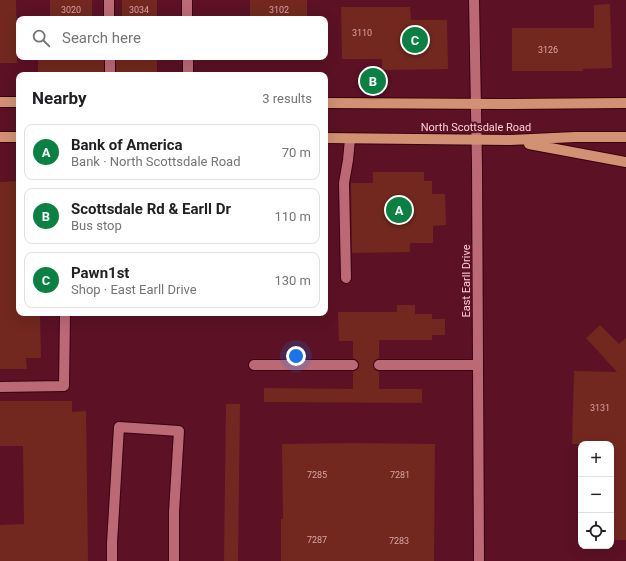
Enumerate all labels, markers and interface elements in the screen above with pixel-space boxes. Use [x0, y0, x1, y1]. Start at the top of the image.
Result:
house number: 3020 [61, 5, 81, 15]
house number: 3034 [129, 5, 149, 15]
house number: 3102 [269, 5, 289, 15]
search box [16, 16, 328, 60]
pin: C [402, 25, 428, 55]
icon: search [30, 27, 52, 49]
house number: 3110 [352, 28, 372, 38]
text: Search here [62, 29, 141, 47]
house number: 3126 [538, 45, 558, 55]
pin: B [360, 66, 386, 96]
text: Nearby [32, 88, 87, 108]
text: 3 results [262, 91, 312, 106]
street label: North Scottsdale Road [421, 121, 531, 134]
text: Bank of America [71, 136, 183, 154]
text: A [42, 145, 50, 160]
text: 70 m [282, 145, 311, 160]
text: Bank · North Scottsdale Road [71, 154, 241, 169]
pin: A [386, 195, 412, 225]
text: Scottsdale Rd & Earll Dr [71, 200, 231, 218]
text: B [42, 209, 50, 224]
text: 110 m [274, 209, 311, 224]
text: Bus stop [71, 218, 122, 233]
street label: East Earll Drive [460, 244, 473, 318]
text: Pawn1st [71, 264, 129, 282]
text: C [42, 273, 50, 288]
text: 130 m [274, 273, 311, 288]
text: Shop · East Earll Drive [71, 282, 197, 297]
your location [286, 346, 306, 366]
house number: 3131 [590, 403, 610, 413]
map controls [578, 441, 614, 549]
button: + [578, 441, 614, 477]
house number: 7285 [307, 470, 327, 480]
house number: 7281 [390, 470, 410, 480]
button: − [578, 477, 614, 513]
button: locate [578, 513, 614, 549]
house number: 7287 [307, 535, 327, 545]
house number: 7283 [389, 536, 409, 546]

